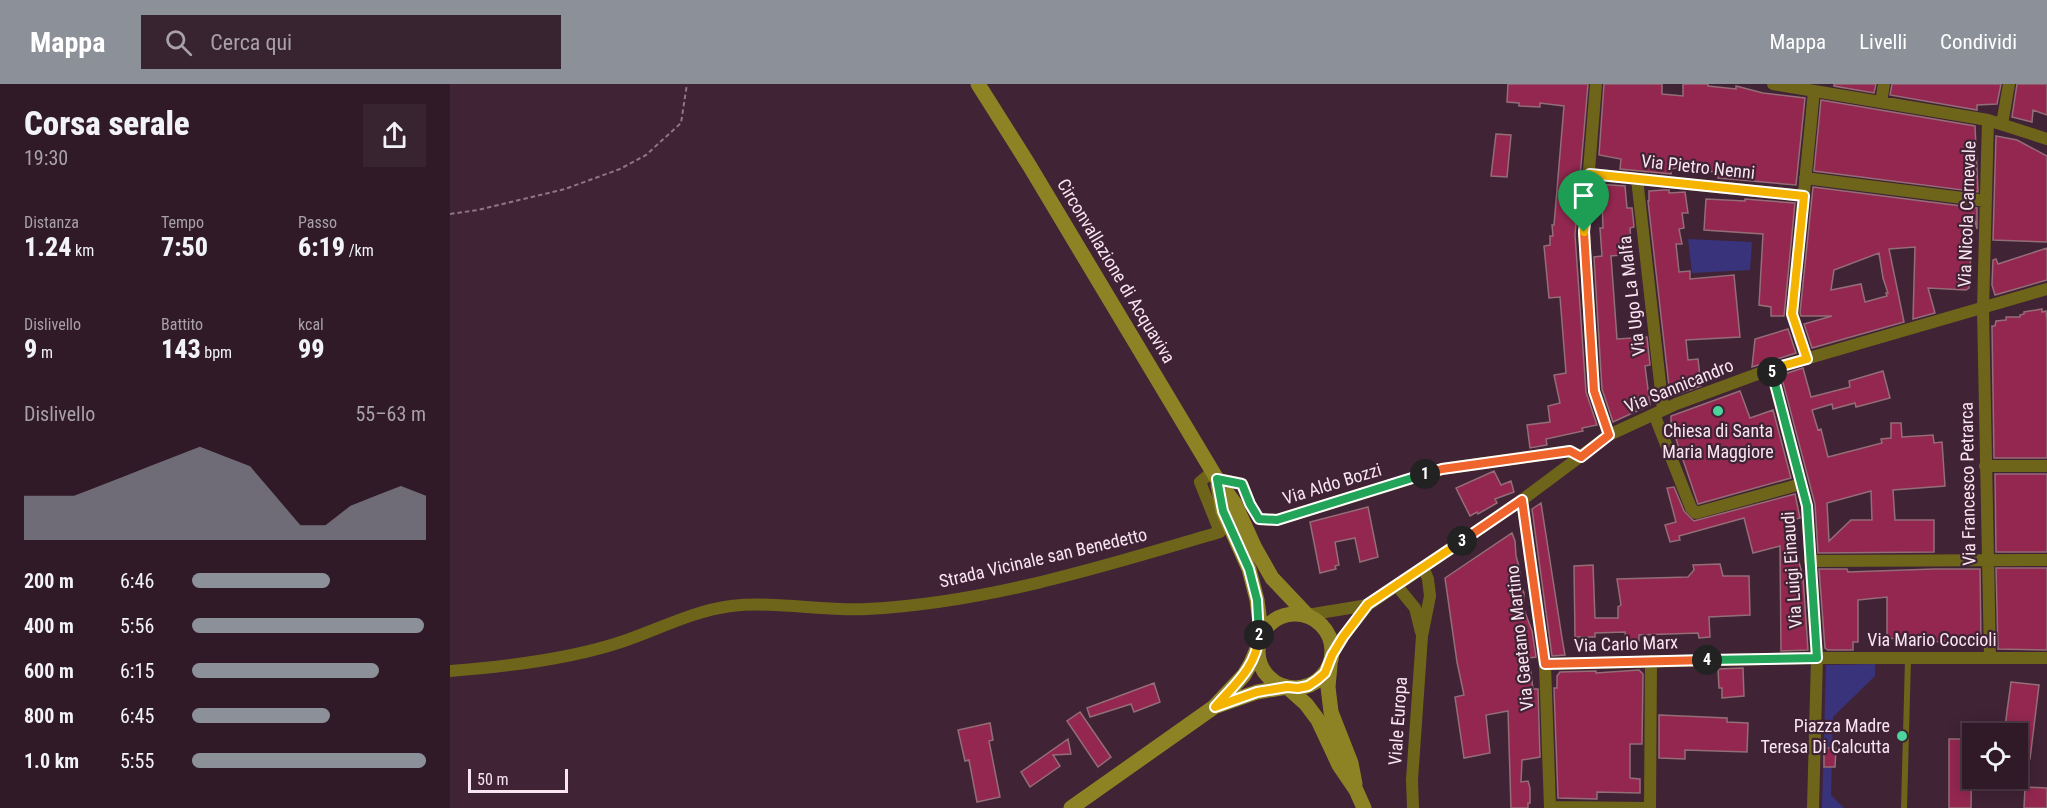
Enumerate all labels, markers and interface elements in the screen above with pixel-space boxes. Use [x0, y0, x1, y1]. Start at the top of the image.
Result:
search box [141, 15, 561, 69]
text: Mappa [30, 26, 105, 59]
icon: search [162, 26, 195, 59]
text: Cerca qui [210, 30, 292, 55]
text: Mappa [1769, 30, 1826, 54]
text: Livelli [1859, 30, 1907, 54]
text: Condividi [1940, 30, 2017, 54]
text: Corsa serale [24, 104, 190, 143]
button: share [363, 104, 426, 167]
street label: Via Nicola Carnevale [1953, 140, 1980, 288]
text: 19:30 [24, 146, 68, 170]
street label: Via Pietro Nenni [1640, 150, 1756, 183]
pin [1558, 170, 1609, 232]
street label: Circonvallazione di Acquaviva [1053, 175, 1180, 367]
icon: arrive [1567, 179, 1600, 212]
text: Distanza [24, 213, 79, 232]
text: Tempo [161, 213, 204, 232]
text: Passo [298, 213, 337, 232]
text: 1.24 [24, 232, 71, 262]
text: 7:50 [161, 232, 208, 262]
text: 6:19 [298, 232, 345, 262]
street label: Via Ugo La Malfa [1614, 235, 1649, 357]
text: km [71, 241, 94, 260]
text: /km [345, 241, 374, 260]
text: Dislivello [24, 315, 81, 334]
text: Battito [161, 315, 203, 334]
text: kcal [298, 315, 324, 334]
text: 9 [24, 334, 37, 364]
text: 143 [161, 334, 201, 364]
text: 99 [298, 334, 324, 364]
text: m [37, 343, 53, 362]
text: bpm [201, 343, 232, 362]
street label: Via Sannicandro [1621, 354, 1736, 417]
pin: 5 [1757, 357, 1787, 387]
text: 5 [1768, 362, 1776, 381]
text: Dislivello [24, 402, 95, 426]
text: 55–63 m [355, 402, 426, 426]
street label: Via Francesco Petrarca [1956, 402, 1979, 566]
marker: Chiesa di Santa Maria Maggiore [1711, 404, 1725, 418]
place label: Chiesa di Santa Maria Maggiore [1662, 420, 1774, 462]
street label: Via Aldo Bozzi [1280, 459, 1384, 509]
pin: 1 [1410, 459, 1440, 489]
text: 1 [1421, 464, 1429, 483]
street label: Via Luigi Einaudi [1777, 511, 1806, 629]
street label: Strada Vicinale san Benedetto [937, 523, 1149, 592]
pin: 3 [1447, 526, 1477, 556]
text: 3 [1458, 531, 1466, 550]
street label: Via Gaetano Martino [1501, 564, 1538, 712]
text: 200 m [24, 569, 74, 593]
text: 6:46 [120, 569, 154, 593]
text: 400 m [24, 614, 74, 638]
text: 5:56 [120, 614, 154, 638]
pin: 2 [1244, 620, 1274, 650]
text: 2 [1255, 625, 1263, 644]
street label: Via Mario Coccioli [1867, 629, 1997, 650]
street label: Via Carlo Marx [1574, 631, 1679, 656]
pin: 4 [1692, 645, 1722, 675]
text: 4 [1703, 650, 1711, 669]
text: 600 m [24, 659, 74, 683]
text: 6:15 [120, 659, 154, 683]
street label: Viale Europa [1384, 676, 1411, 766]
text: 800 m [24, 704, 74, 728]
text: 6:45 [120, 704, 154, 728]
place label: Piazza Madre Teresa Di Calcutta [1761, 715, 1890, 757]
map controls [1962, 723, 2028, 789]
button: locate [1962, 723, 2028, 789]
marker: Piazza Madre Teresa Di Calcutta [1895, 729, 1909, 743]
text: 1.0 km [24, 749, 79, 773]
text: 5:55 [120, 749, 154, 773]
scale bar [468, 766, 568, 794]
text: 50 m [477, 770, 509, 789]

